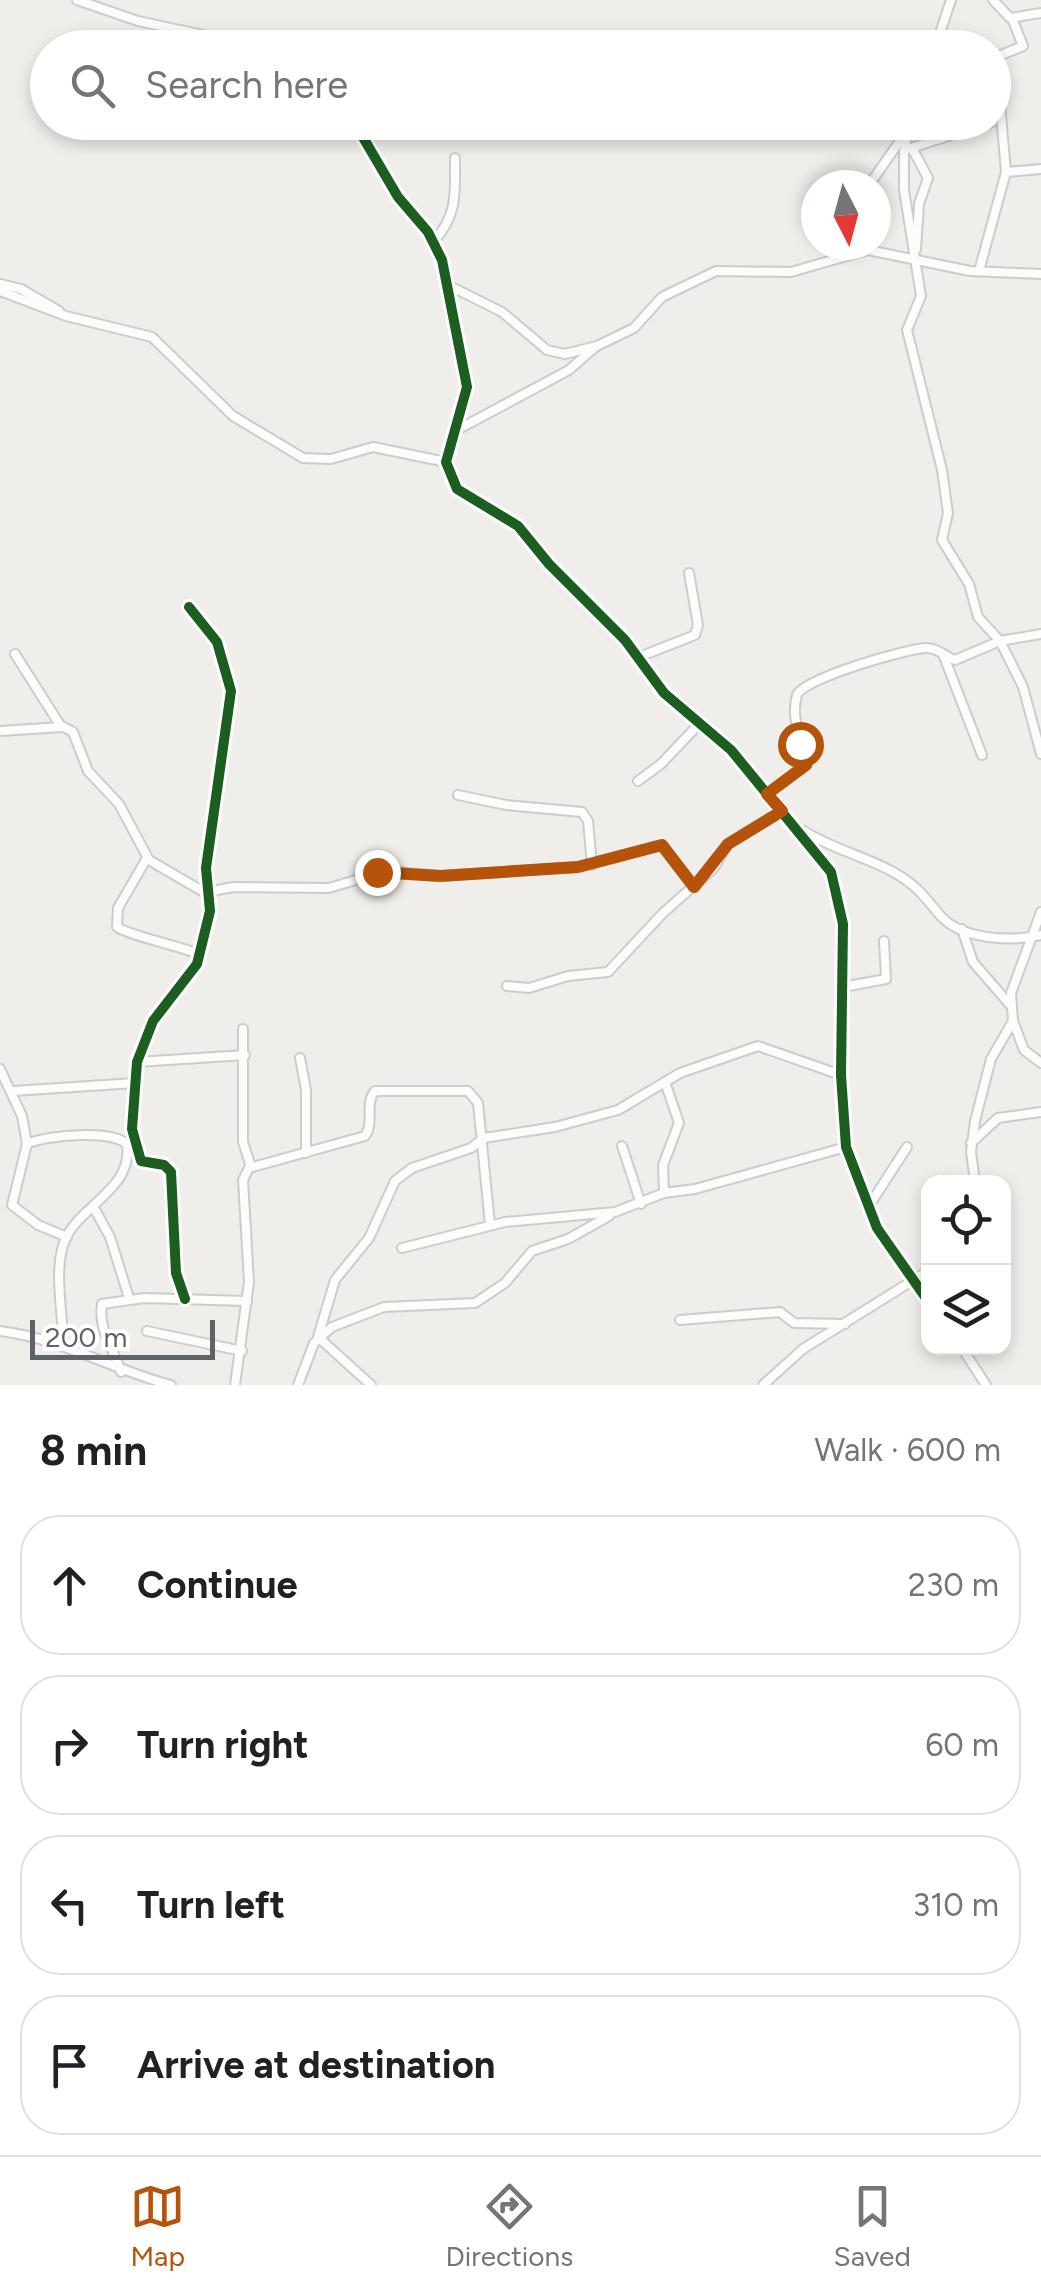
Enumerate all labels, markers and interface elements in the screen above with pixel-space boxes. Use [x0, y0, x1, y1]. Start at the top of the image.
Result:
search box [30, 30, 1011, 140]
icon: search [65, 58, 120, 113]
text: Search here [145, 62, 348, 108]
north arrow [801, 170, 891, 260]
route start [778, 722, 824, 768]
route end [355, 850, 401, 896]
map controls [921, 1175, 1011, 1355]
button: locate [921, 1175, 1011, 1265]
button: layers [921, 1265, 1011, 1355]
scale bar [30, 1315, 215, 1360]
text: 200 m [45, 1320, 127, 1354]
text: 8 min [40, 1425, 147, 1476]
text: Walk · 600 m [814, 1431, 1001, 1469]
icon: ahead [42, 1558, 97, 1613]
text: Continue [137, 1562, 298, 1608]
text: 230 m [908, 1566, 999, 1604]
icon: right [42, 1718, 97, 1773]
text: Turn right [137, 1722, 309, 1768]
text: 60 m [925, 1726, 999, 1764]
icon: left [42, 1878, 97, 1933]
text: Turn left [137, 1882, 285, 1928]
text: 310 m [913, 1886, 999, 1924]
icon: arrive [42, 2038, 97, 2093]
text: Arrive at destination [137, 2042, 495, 2088]
tab: Map [130, 2179, 185, 2273]
tab: Directions [446, 2179, 573, 2273]
tab: Saved [834, 2179, 911, 2273]

